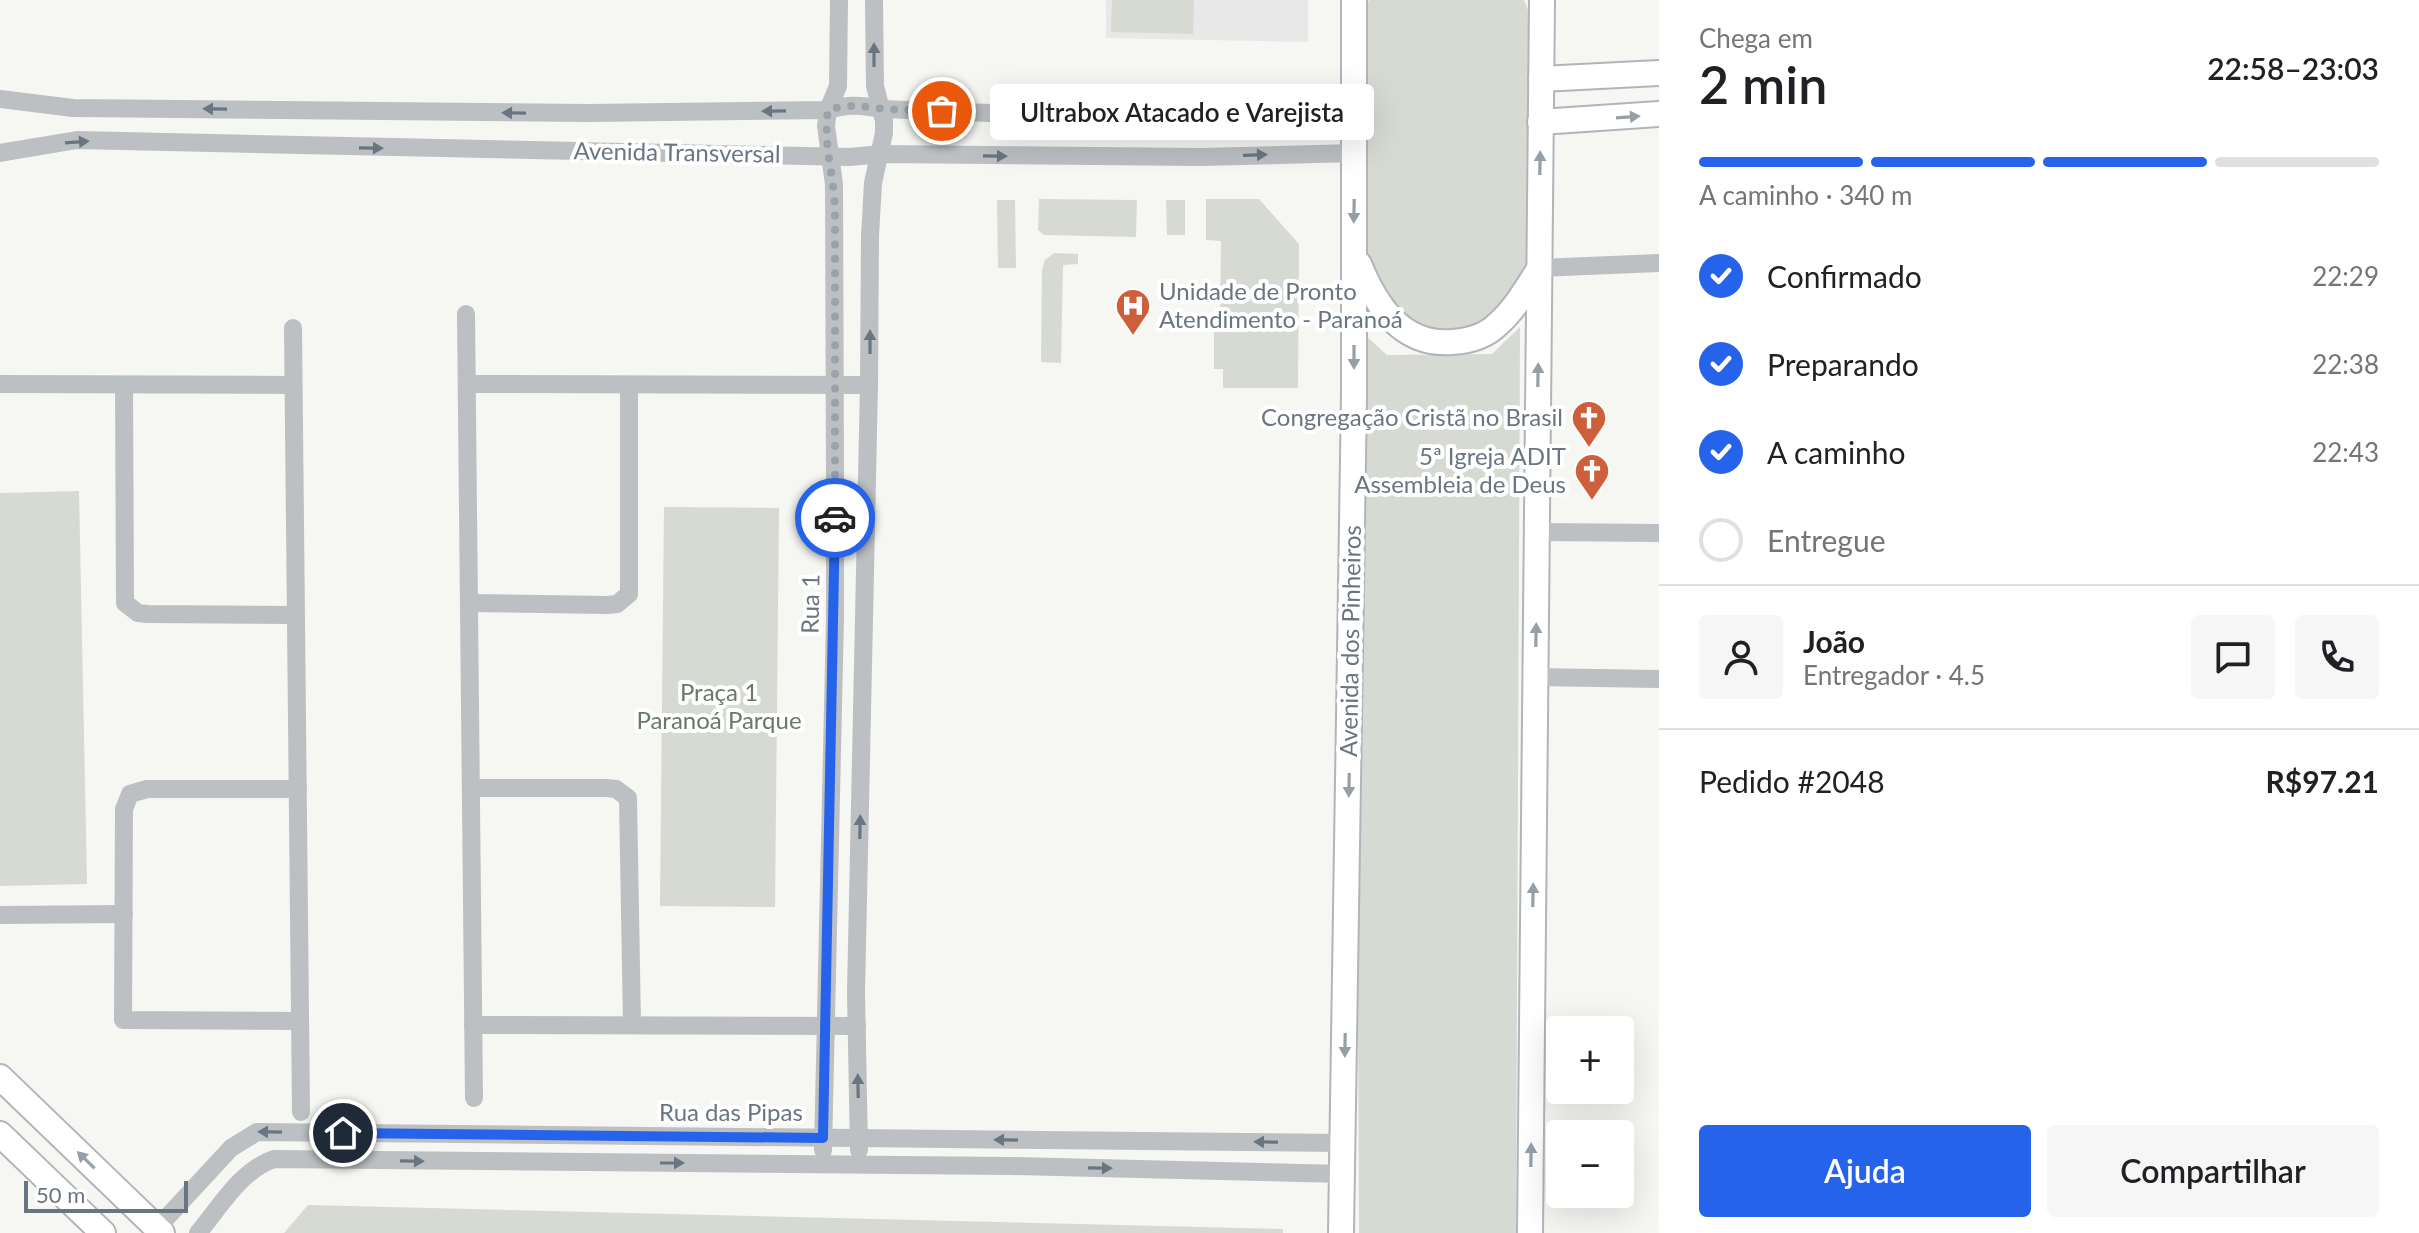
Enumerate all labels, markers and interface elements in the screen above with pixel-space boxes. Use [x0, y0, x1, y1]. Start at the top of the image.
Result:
text: Chega em [1699, 22, 1813, 54]
one-way arrow [868, 42, 881, 67]
text: 22:58–23:03 [2207, 50, 2379, 86]
text: 2 min [1699, 53, 1827, 115]
pin [908, 77, 976, 145]
callout: Ultrabox Atacado e Varejista [990, 83, 1374, 139]
icon: bag [920, 89, 964, 133]
text: Ultrabox Atacado e Varejista [1020, 96, 1344, 128]
one-way arrow [202, 103, 227, 115]
one-way arrow [761, 104, 786, 117]
one-way arrow [501, 106, 526, 119]
one-way arrow [1616, 110, 1641, 123]
one-way arrow [65, 135, 90, 148]
street label: Avenida Transversal [573, 135, 781, 168]
one-way arrow [359, 142, 384, 154]
one-way arrow [1243, 149, 1268, 162]
one-way arrow [983, 150, 1008, 162]
one-way arrow [1534, 150, 1546, 175]
text: A caminho · 340 m [1699, 179, 1912, 211]
one-way arrow [1348, 199, 1361, 224]
icon: check [1699, 254, 1743, 298]
text: Confirmado [1767, 258, 1922, 294]
text: 22:29 [2312, 260, 2379, 292]
place label: Unidade de Pronto Atendimento - Paranoá [1159, 276, 1403, 333]
hospital icon: Unidade de Pronto Atendimento - Paranoá [1114, 287, 1152, 337]
one-way arrow [863, 329, 876, 354]
icon: check [1699, 342, 1743, 386]
one-way arrow [1348, 345, 1360, 370]
text: Preparando [1767, 346, 1919, 382]
text: 22:38 [2312, 348, 2379, 380]
one-way arrow [1532, 362, 1544, 387]
church icon: Congregação Cristã no Brasil [1570, 399, 1608, 449]
place label: Congregação Cristã no Brasil [1261, 402, 1563, 431]
icon: check [1699, 430, 1743, 474]
text: A caminho [1767, 434, 1906, 470]
text: 22:43 [2312, 436, 2379, 468]
place label: 5ª Igreja ADIT Assembleia de Deus [1354, 441, 1566, 498]
church icon: 5ª Igreja ADIT Assembleia de Deus [1573, 452, 1611, 502]
courier [795, 478, 875, 558]
icon: car [813, 496, 857, 540]
text: Entregue [1767, 522, 1886, 558]
street label: Avenida dos Pinheiros [1333, 525, 1366, 757]
street label: Rua 1 [794, 574, 825, 634]
button: person [1699, 615, 1783, 699]
button: chat [2191, 615, 2275, 699]
button: phone [2295, 615, 2379, 699]
one-way arrow [1529, 622, 1542, 647]
text: João [1803, 623, 1865, 659]
text: Entregador · 4.5 [1803, 659, 1985, 691]
park label: Praça 1 Paranoá Parque [636, 677, 802, 734]
text: Pedido #2048 [1699, 763, 1885, 799]
text: R$97.21 [2266, 763, 2379, 799]
one-way arrow [1343, 773, 1355, 798]
one-way arrow [854, 814, 866, 839]
one-way arrow [1527, 882, 1540, 907]
map controls [1546, 1016, 1634, 1208]
button: + [1546, 1016, 1634, 1104]
one-way arrow [1339, 1033, 1352, 1058]
one-way arrow [852, 1073, 864, 1098]
street label: Rua das Pipas [659, 1097, 803, 1126]
pin [309, 1099, 377, 1167]
icon: home [321, 1111, 365, 1155]
button: − [1546, 1120, 1634, 1208]
button: Ajuda [1699, 1125, 2031, 1217]
button: Compartilhar [2047, 1125, 2379, 1217]
one-way arrow [257, 1126, 282, 1138]
one-way arrow [993, 1133, 1018, 1146]
one-way arrow [1253, 1136, 1278, 1148]
one-way arrow [1525, 1142, 1537, 1167]
one-way arrow [77, 1151, 96, 1169]
one-way arrow [400, 1155, 425, 1167]
one-way arrow [660, 1157, 685, 1169]
one-way arrow [1088, 1162, 1113, 1174]
scale bar [24, 1177, 188, 1213]
text: 50 m [36, 1181, 85, 1208]

